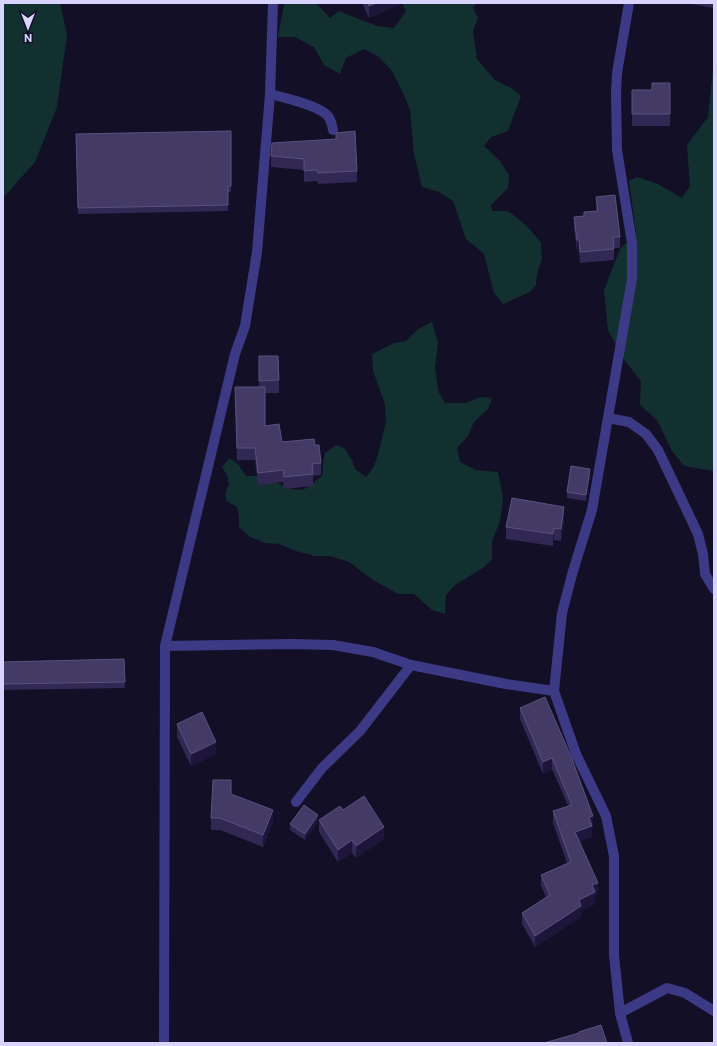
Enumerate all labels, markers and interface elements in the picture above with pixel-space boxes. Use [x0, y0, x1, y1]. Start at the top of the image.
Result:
north arrow [8, 8, 48, 48]
text: N [24, 32, 32, 45]

